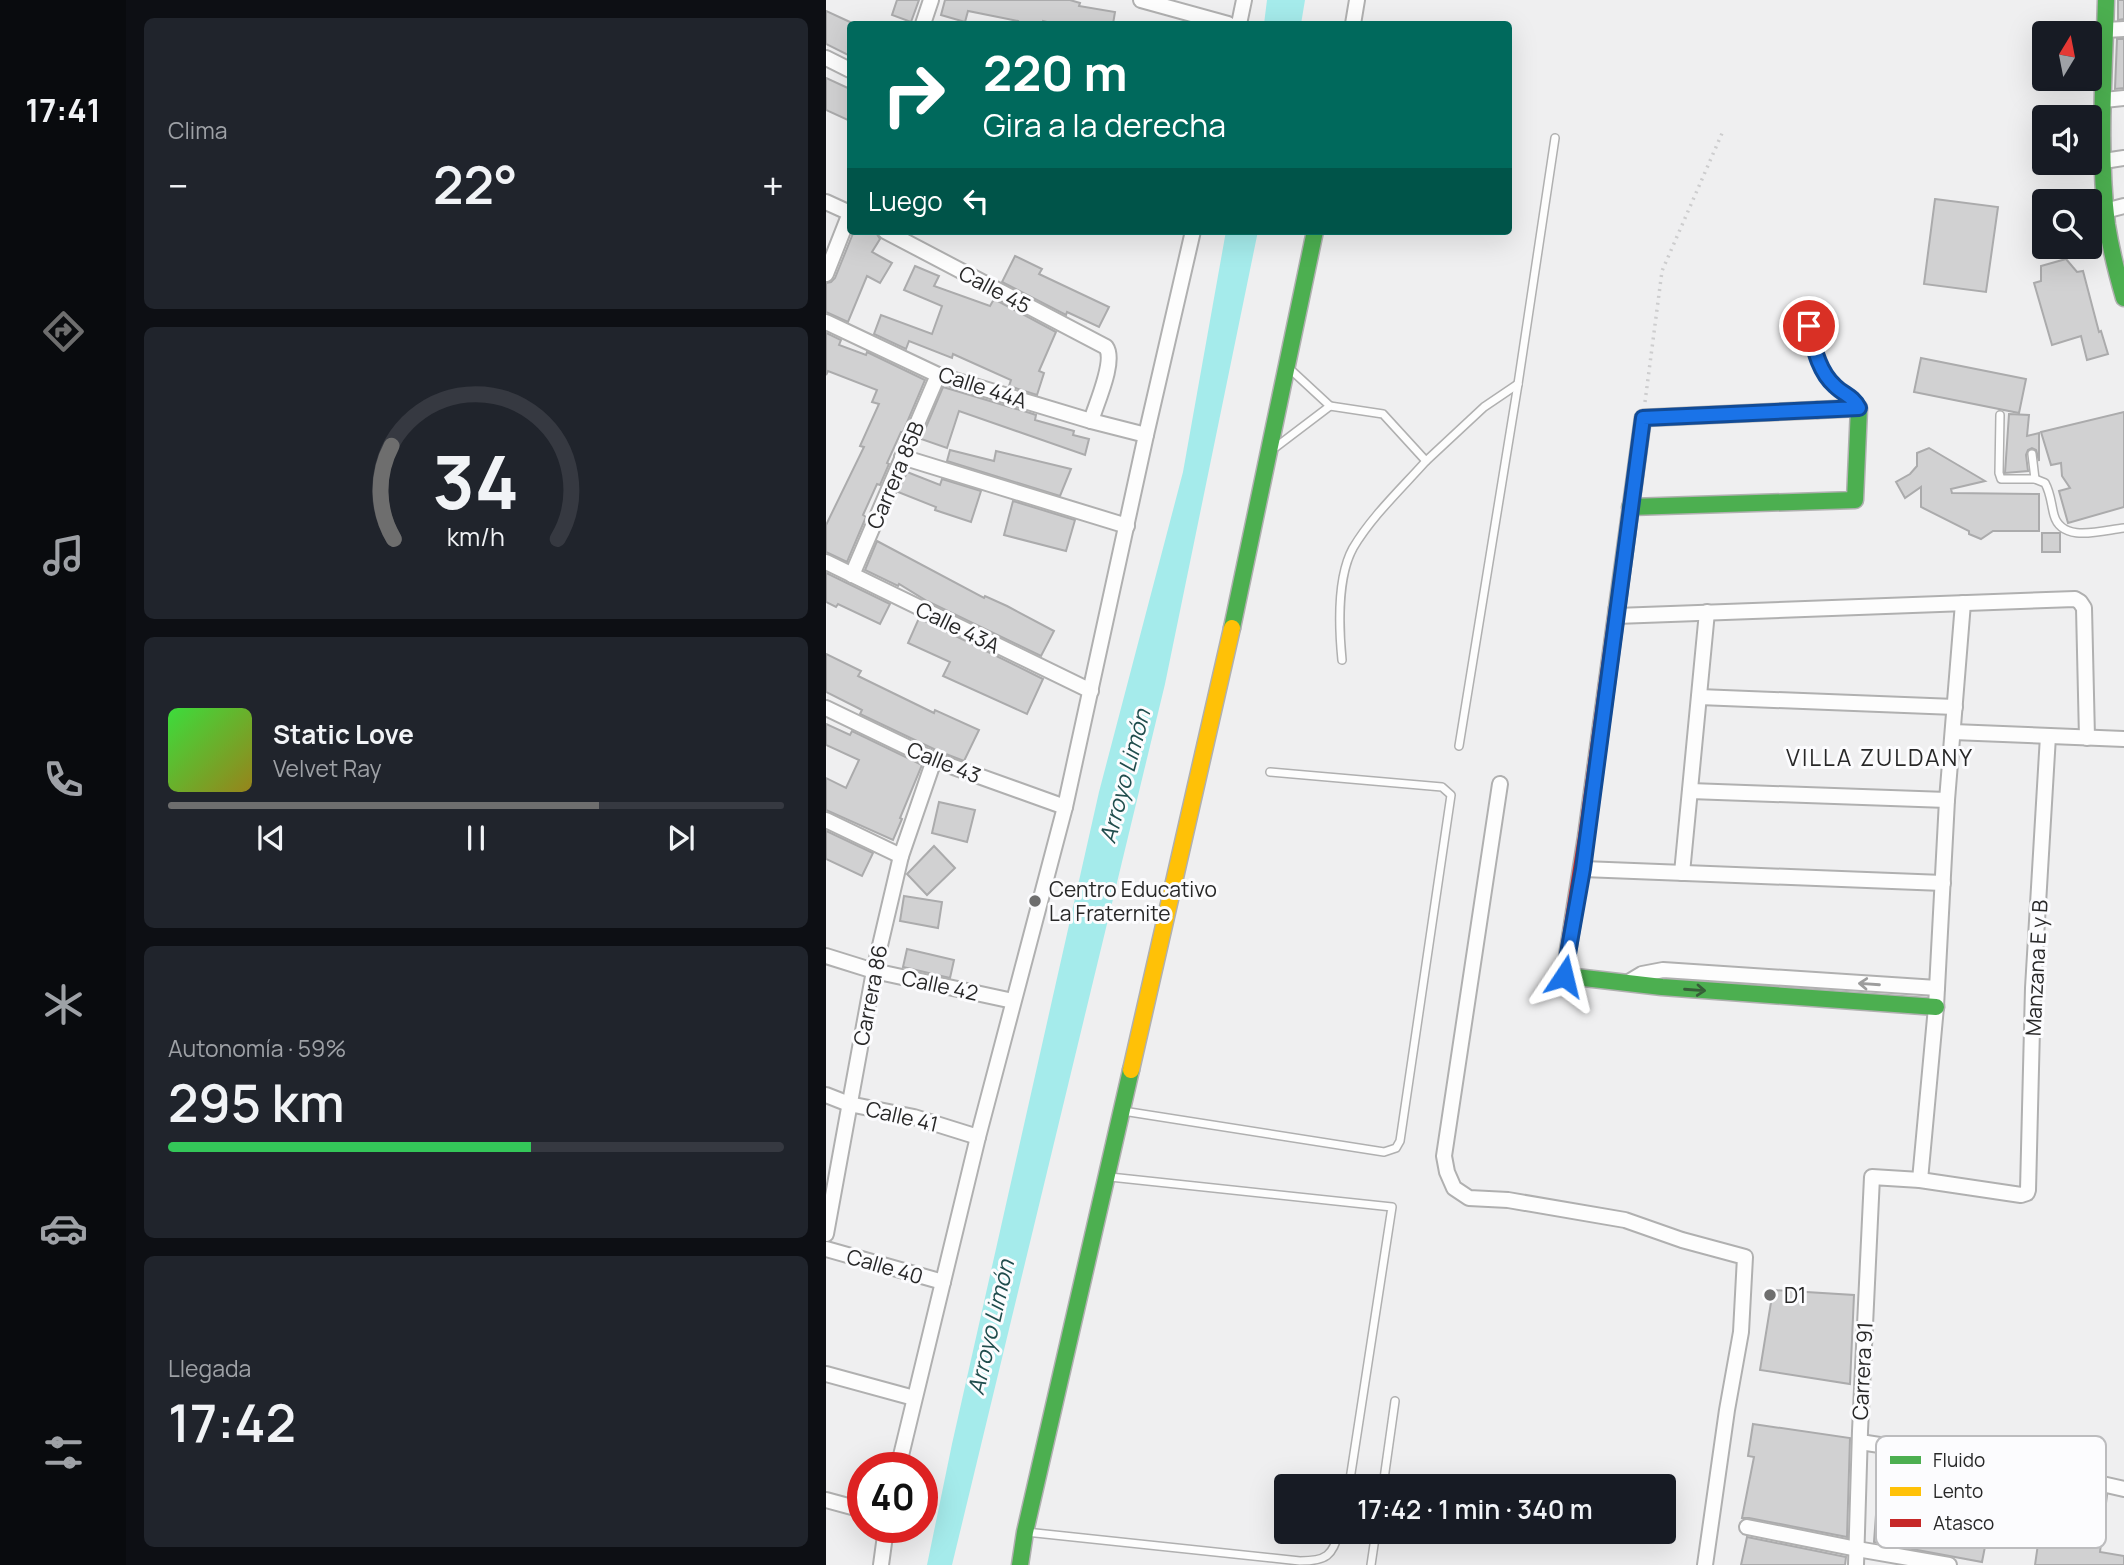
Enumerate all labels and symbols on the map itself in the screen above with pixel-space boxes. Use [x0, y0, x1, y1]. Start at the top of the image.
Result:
north arrow [2032, 21, 2102, 91]
street label: Calle 45 [954, 258, 1036, 320]
pin [1779, 296, 1839, 356]
street label: Calle 44A [935, 360, 1031, 414]
street label: Carrera 85B [860, 417, 930, 533]
street label: Calle 43A [911, 595, 1005, 659]
water label: Arroyo Limón [1091, 704, 1158, 847]
street label: Calle 43 [903, 735, 985, 789]
district label: VILLA ZULDANY [1786, 741, 1974, 773]
place label: Centro Educativo La Fraternite [1049, 875, 1217, 927]
marker: Centro Educativo La Fraternite [1027, 893, 1043, 909]
street label: Manzana E y B [2018, 899, 2054, 1037]
position arrow [1527, 939, 1601, 1013]
street label: Carrera 86 [847, 942, 893, 1048]
street label: Calle 42 [899, 963, 981, 1007]
one-way arrow [1858, 977, 1881, 990]
one-way arrow [1683, 984, 1706, 997]
street label: Calle 41 [863, 1094, 941, 1138]
street label: Calle 40 [844, 1242, 926, 1290]
water label: Arroyo Limón [959, 1255, 1021, 1398]
place label: D1 [1784, 1281, 1806, 1309]
marker: D1 [1762, 1287, 1778, 1303]
street label: Carrera 91 [1845, 1321, 1879, 1421]
legend [1876, 1436, 2106, 1548]
text: Fluido [1933, 1447, 1985, 1473]
speed limit sign: 40 [847, 1452, 938, 1543]
text: Lento [1933, 1478, 1983, 1504]
text: Atasco [1933, 1510, 1994, 1536]

